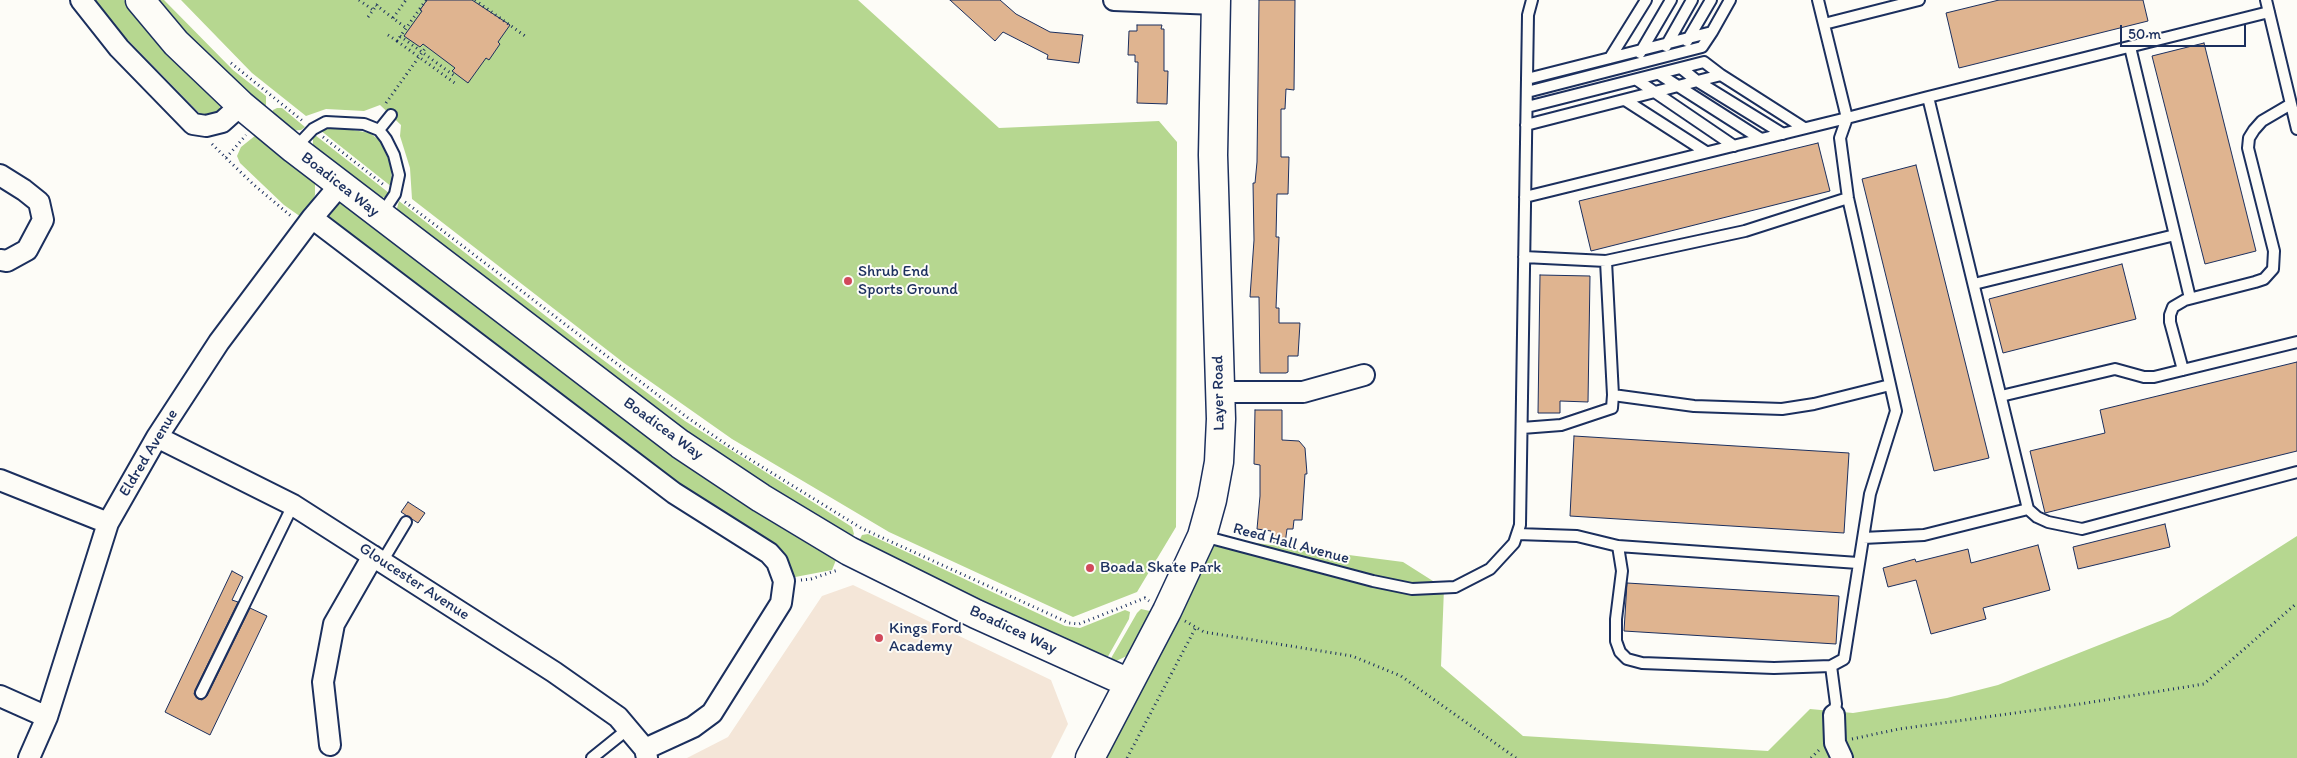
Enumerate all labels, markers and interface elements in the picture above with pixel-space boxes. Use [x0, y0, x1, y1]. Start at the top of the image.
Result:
scale bar [2122, 15, 2248, 47]
text: 50 m [2128, 25, 2161, 43]
street label: Boadicea Way [297, 148, 383, 222]
place label: Shrub End Sports Ground [858, 262, 958, 300]
marker: Shrub End Sports Ground [842, 275, 854, 287]
street label: Layer Road [1209, 355, 1229, 431]
street label: Boadicea Way [619, 393, 707, 465]
street label: Eldred Avenue [115, 406, 183, 500]
street label: Reed Hall Avenue [1231, 519, 1351, 569]
street label: Gloucester Avenue [355, 539, 473, 625]
place label: Boada Skate Park [1100, 558, 1221, 578]
marker: Boada Skate Park [1084, 562, 1096, 574]
street label: Boadicea Way [966, 601, 1060, 659]
place label: Kings Ford Academy [889, 619, 962, 657]
marker: Kings Ford Academy [873, 632, 885, 644]

